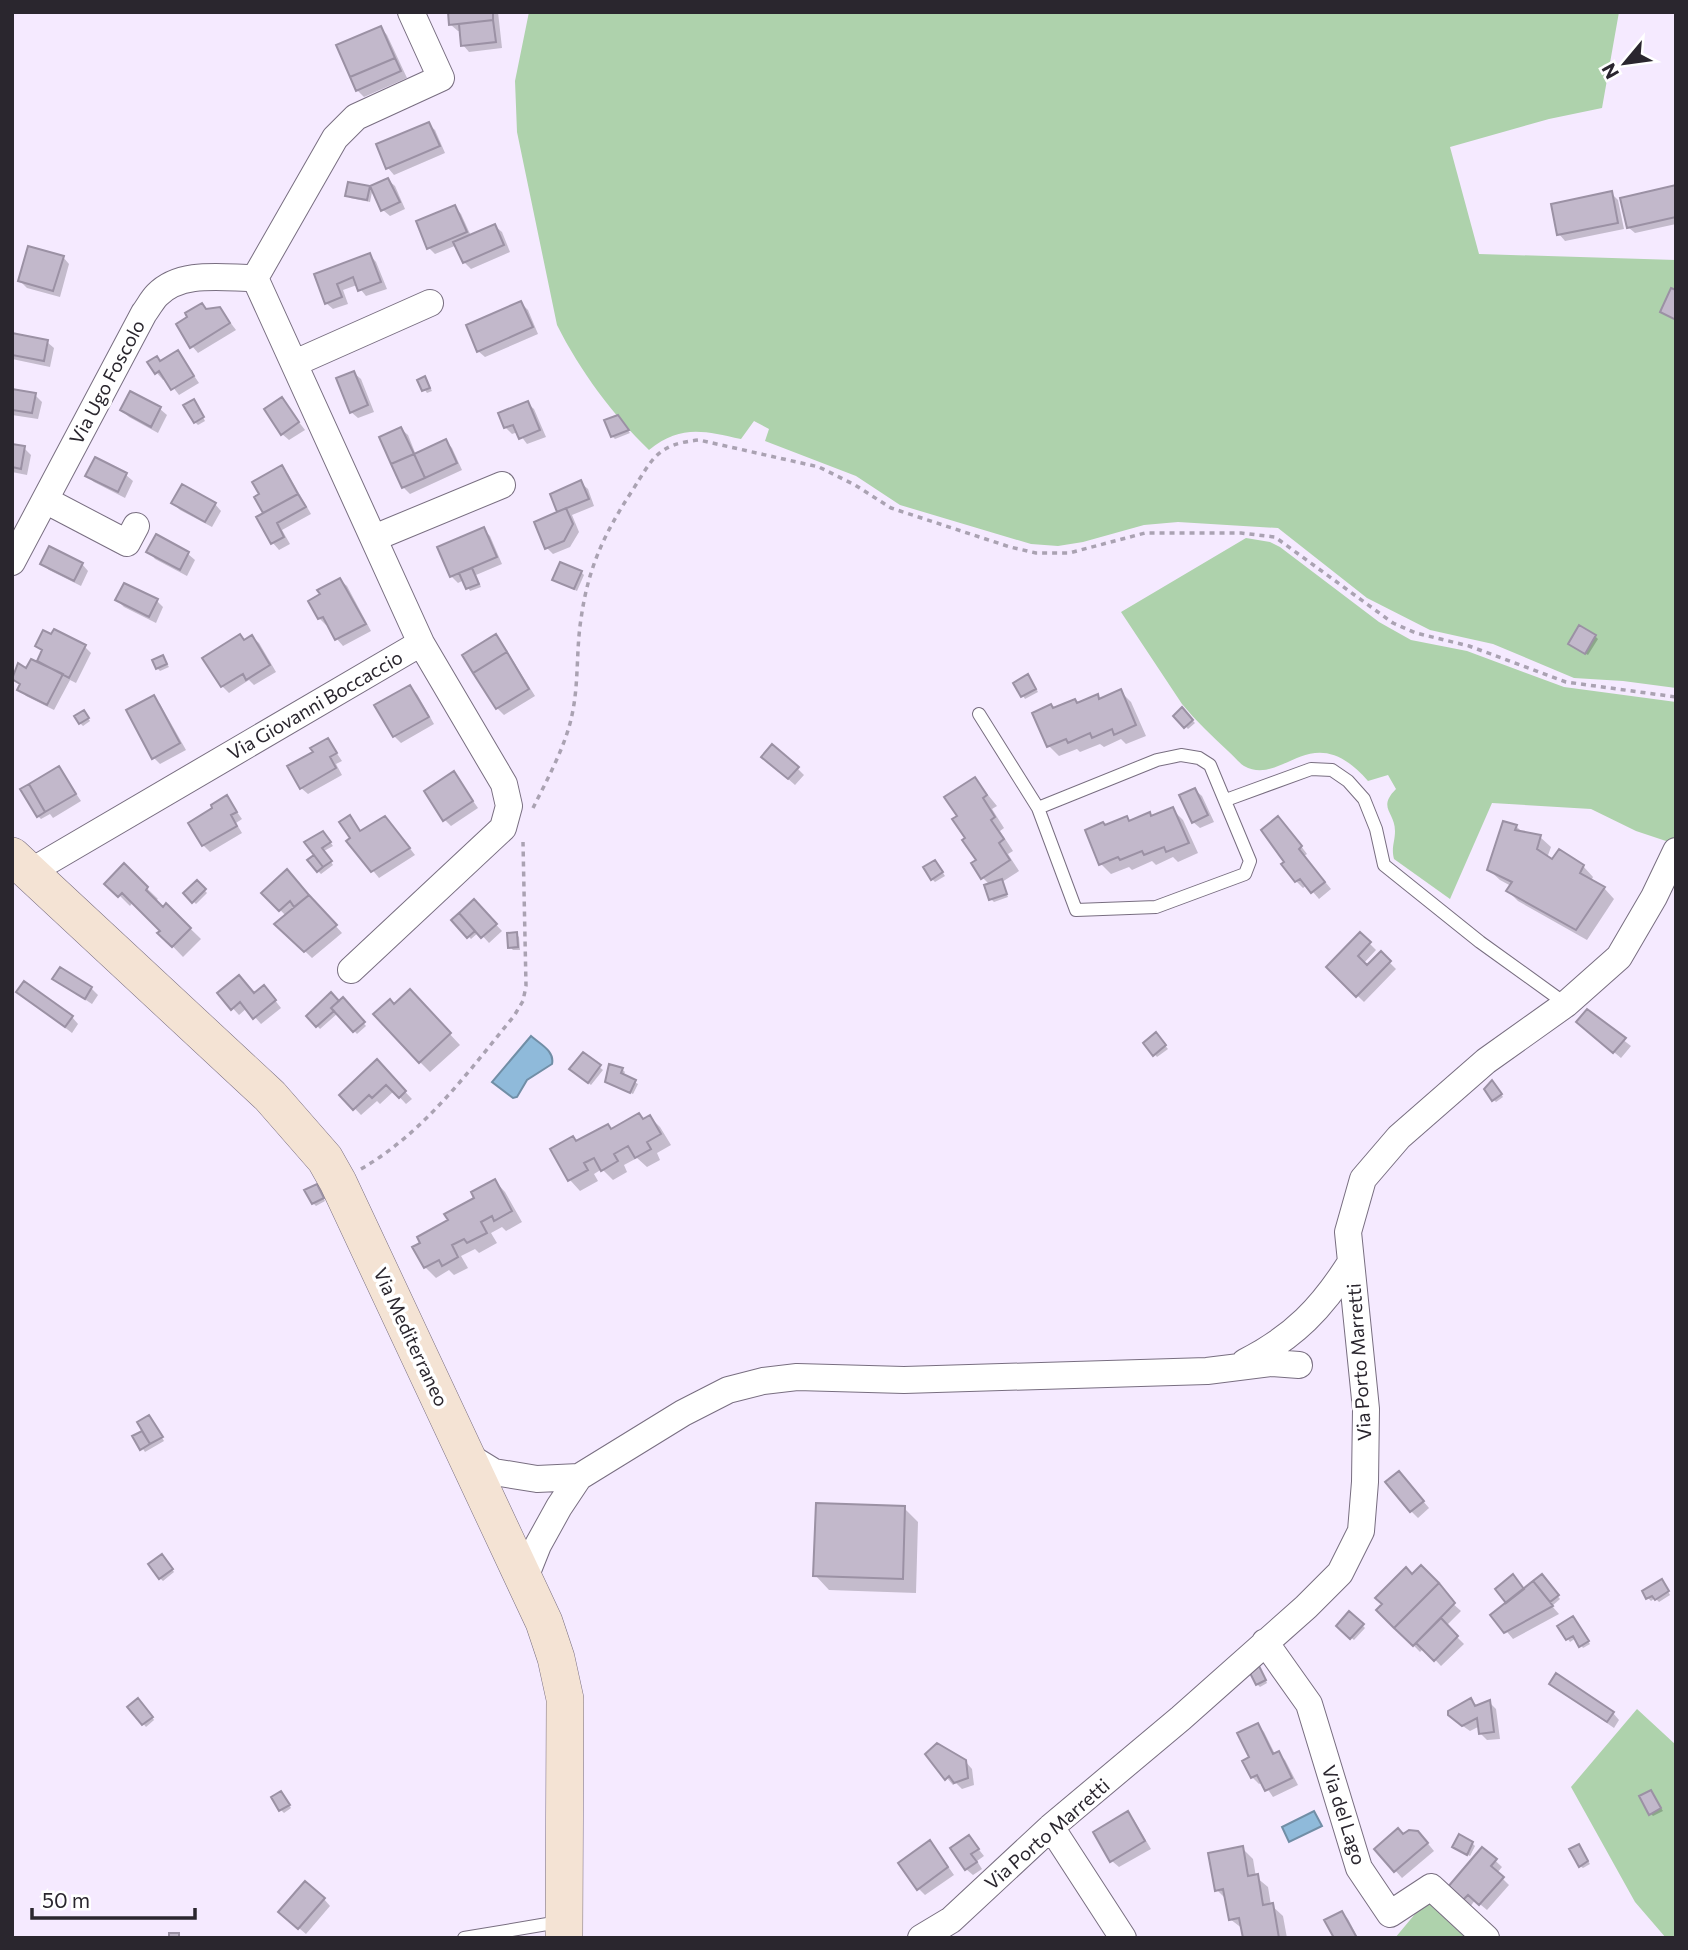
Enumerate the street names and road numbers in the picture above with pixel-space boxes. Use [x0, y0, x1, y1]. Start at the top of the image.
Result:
street label: Via Ugo Foscolo [64, 316, 149, 448]
street label: Via Giovanni Boccaccio [223, 645, 406, 764]
street label: Via Mediterraneo [369, 1264, 454, 1410]
street label: Via Porto Marretti [1342, 1283, 1375, 1442]
street label: Via del Lago [1318, 1762, 1371, 1867]
street label: Via Porto Marretti [980, 1773, 1114, 1894]

